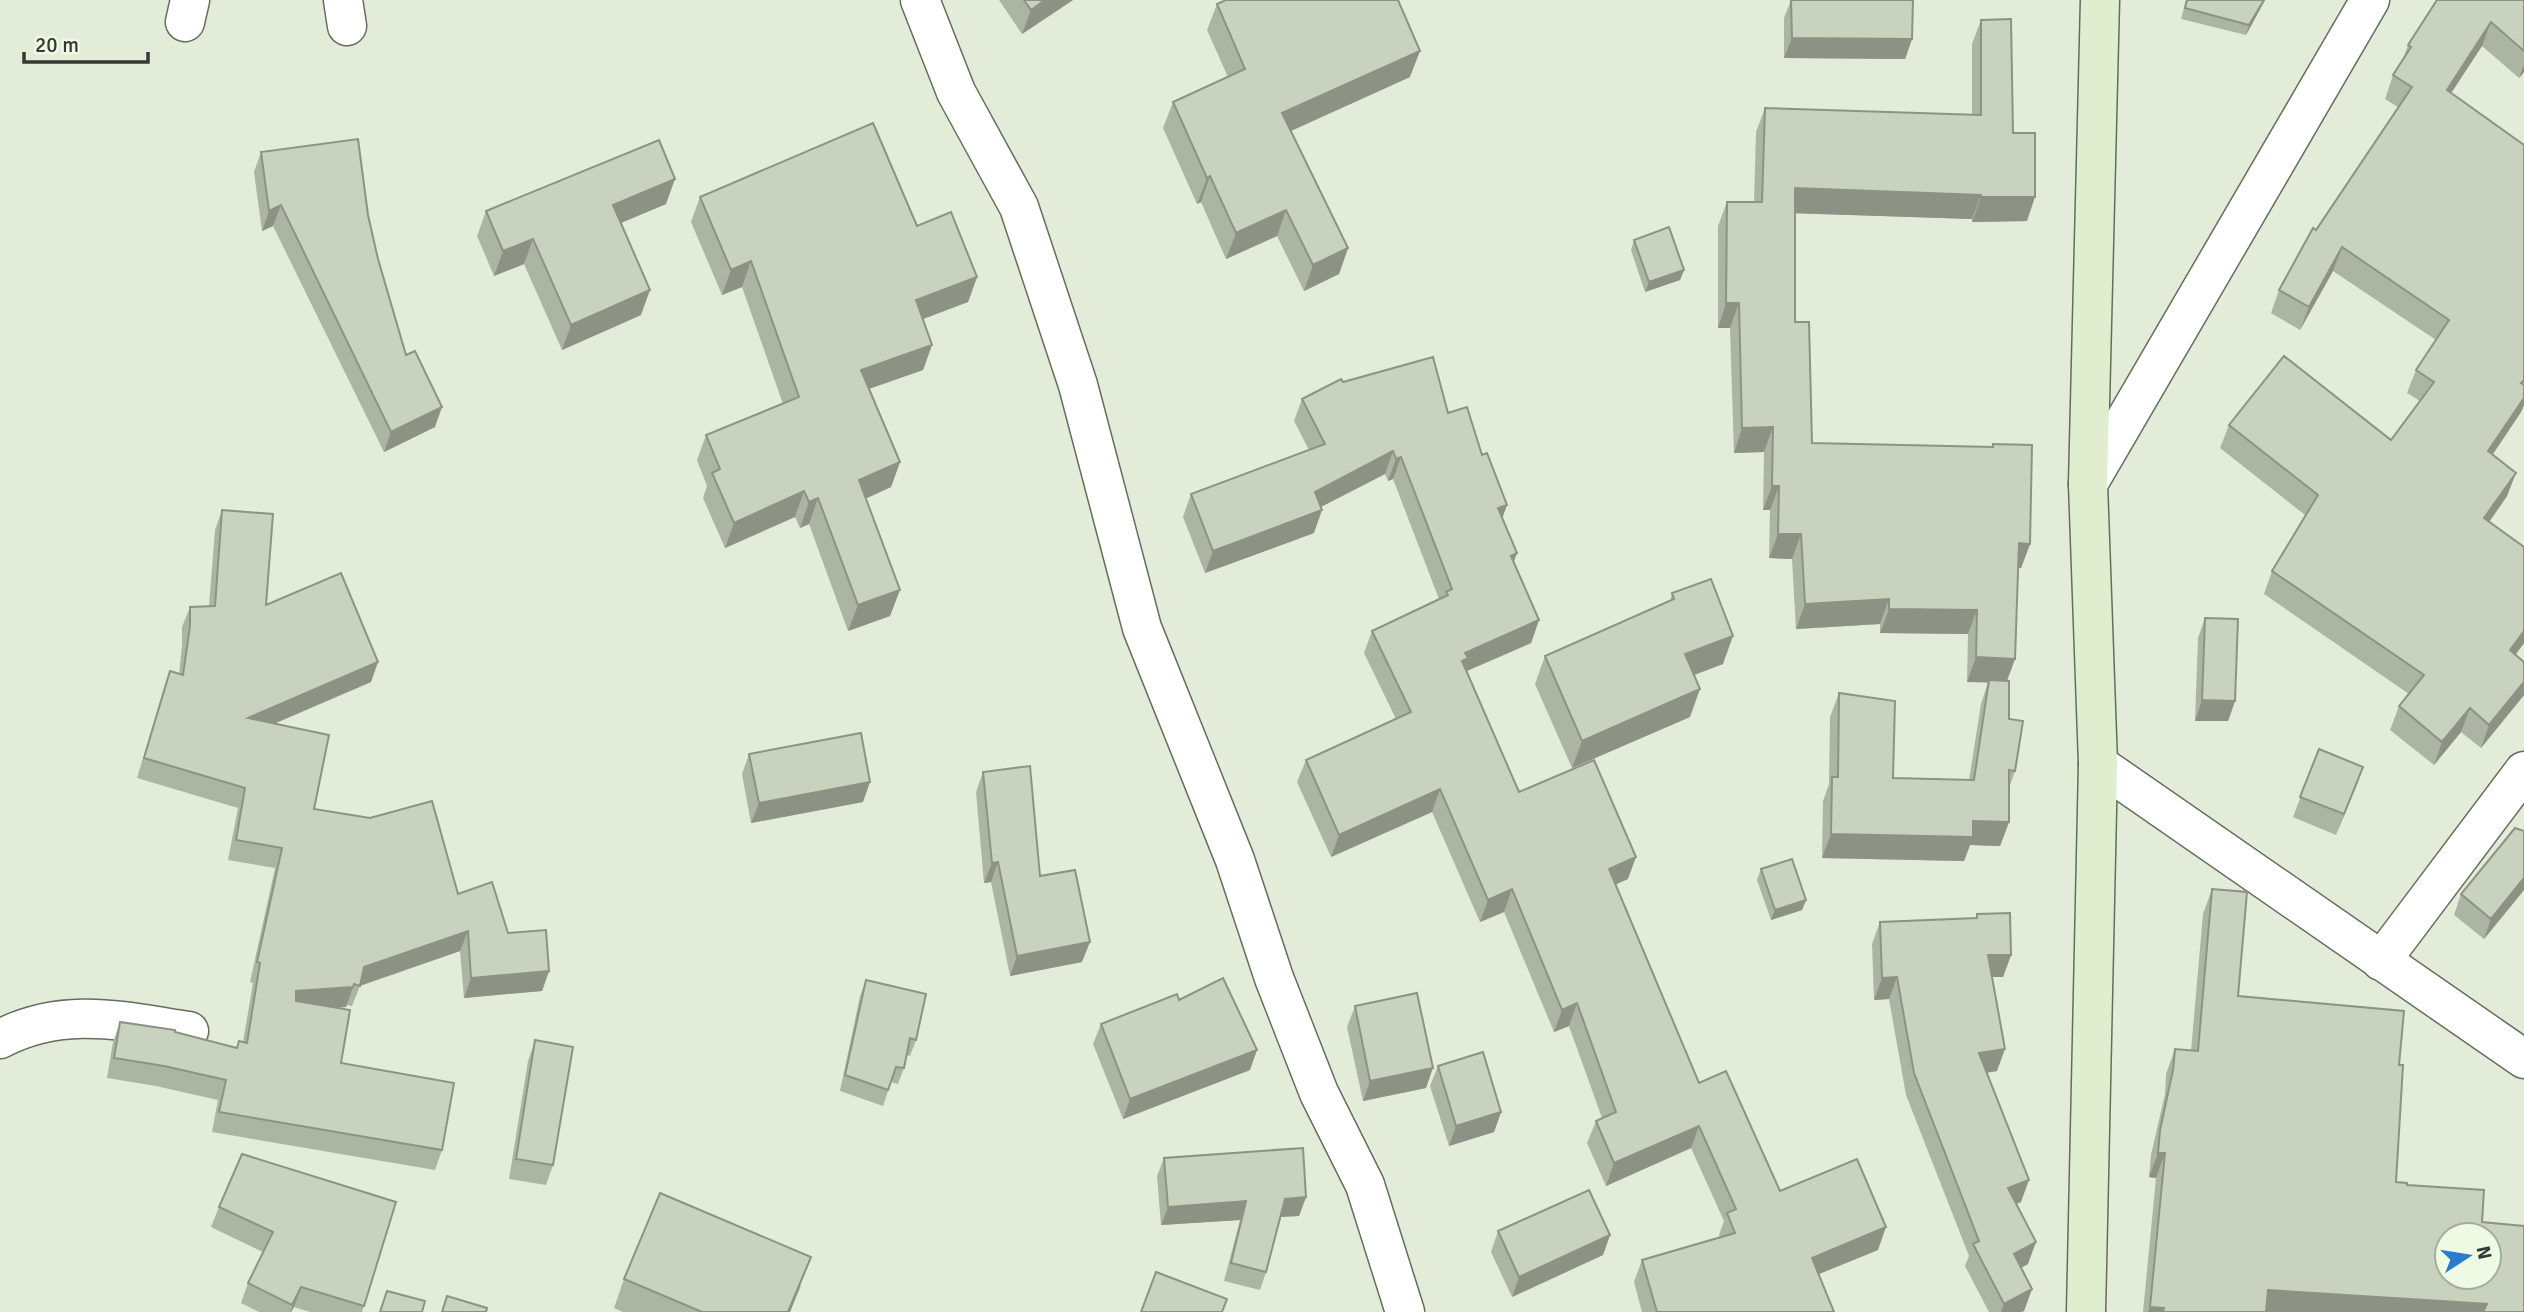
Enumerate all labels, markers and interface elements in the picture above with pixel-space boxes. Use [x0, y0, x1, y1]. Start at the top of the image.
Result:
scale bar [24, 21, 149, 65]
text: 20 m [35, 32, 79, 58]
north arrow [2433, 1221, 2503, 1291]
text: N [2471, 1244, 2497, 1262]

